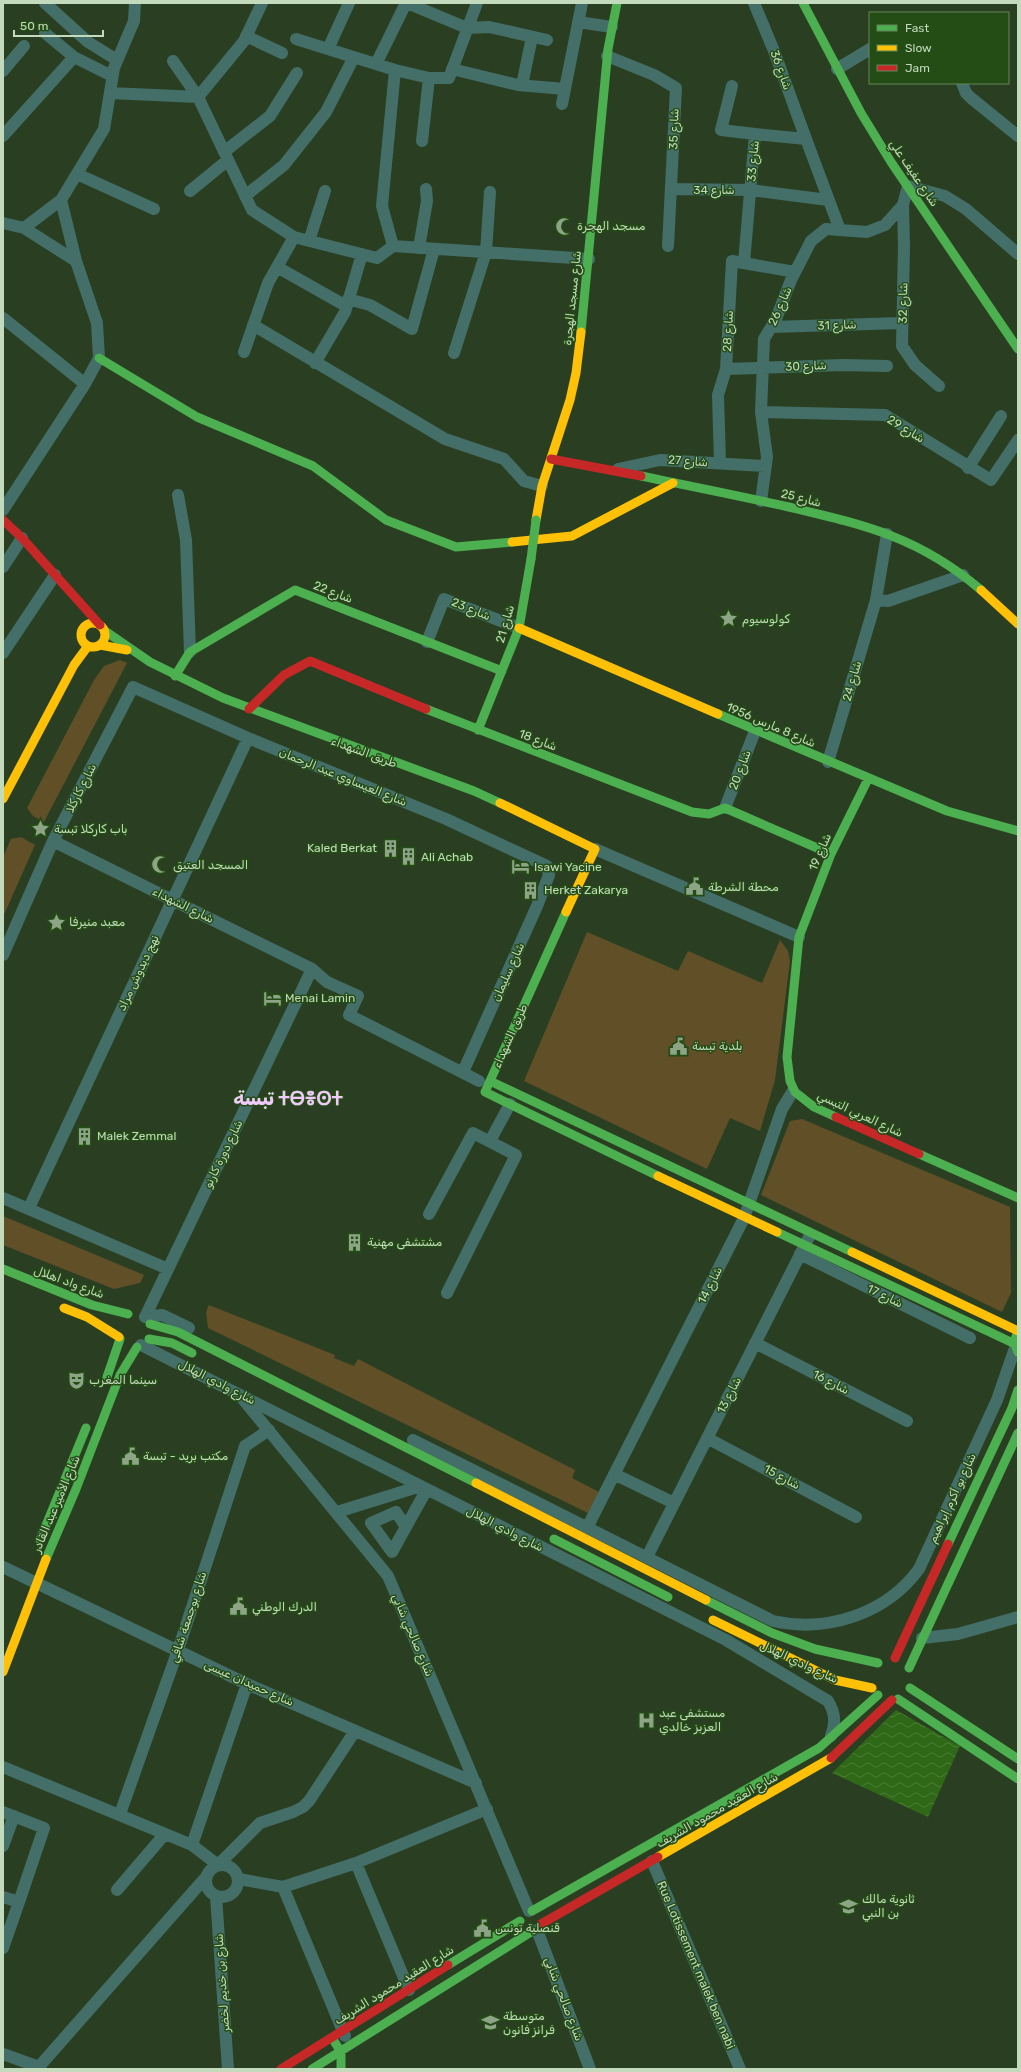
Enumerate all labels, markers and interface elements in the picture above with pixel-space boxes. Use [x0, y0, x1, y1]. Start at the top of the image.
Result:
scale bar [14, 12, 103, 38]
legend [869, 12, 1009, 84]
text: 50 m [20, 19, 48, 33]
text: Fast [905, 21, 929, 35]
text: Slow [905, 41, 932, 55]
street label: شارع 36 [765, 48, 795, 93]
text: Jam [905, 61, 930, 75]
street label: شارع 35 [666, 108, 684, 150]
street label: شارع عفيف علي [885, 137, 942, 210]
street label: شارع 33 [744, 140, 764, 182]
street label: شارع 34 [693, 183, 735, 199]
mosque icon: مسجد الهجرة [554, 216, 574, 236]
place label: مسجد الهجرة [577, 219, 646, 234]
street label: شارع مسجد الهجرة [560, 250, 586, 346]
street label: شارع 32 [896, 282, 912, 324]
street label: شارع 26 [765, 284, 797, 328]
street label: شارع 28 [720, 310, 738, 352]
street label: شارع 31 [817, 317, 857, 335]
street label: شارع 30 [785, 358, 827, 376]
street label: شارع 29 [884, 412, 927, 447]
street label: شارع 27 [667, 453, 709, 471]
street label: شارع 25 [779, 486, 823, 512]
street label: شارع 22 [311, 578, 355, 608]
street label: شارع 23 [449, 595, 493, 625]
street label: شارع 21 [493, 603, 519, 645]
place icon: كولوسيوم [719, 609, 739, 629]
place label: كولوسيوم [742, 612, 790, 628]
street label: شارع 24 [840, 659, 866, 703]
street label: شارع 8 مارس 1956 [723, 700, 818, 752]
street label: شارع 18 [516, 726, 559, 756]
street label: طريق الشهداء [329, 734, 399, 771]
street label: شارع العيساوي عبد الرحمان [276, 745, 409, 811]
street label: شارع 20 [726, 748, 756, 793]
street label: شارع كاركلا [63, 761, 101, 816]
place icon: باب كاركلا تبسة [31, 819, 51, 839]
place label: باب كاركلا تبسة [54, 822, 127, 837]
street label: شارع 19 [806, 831, 836, 874]
building icon: Kaled Berkat [380, 838, 400, 858]
place label: Kaled Berkat [307, 841, 377, 855]
building icon: Ali Achab [398, 847, 418, 867]
place label: Ali Achab [421, 850, 473, 864]
mosque icon: المسجد العتيق [150, 855, 170, 875]
hotel icon: Isawi Yacine [511, 857, 531, 877]
place label: المسجد العتيق [173, 858, 248, 873]
place label: Isawi Yacine [534, 860, 602, 874]
public building icon: محطة الشرطة [685, 877, 705, 897]
building icon: Herket Zakarya [521, 880, 541, 900]
place label: محطة الشرطة [708, 880, 779, 895]
place label: Herket Zakarya [544, 883, 628, 897]
street label: شارع الشهداء [149, 884, 216, 928]
place icon: معبد منيرفا [46, 912, 66, 932]
place label: معبد منيرفا [69, 915, 126, 930]
street label: نهج ديدوش مراد [114, 933, 164, 1014]
street label: شارع سليمان [489, 940, 529, 1004]
hotel icon: Menai Lamin [262, 988, 282, 1008]
place label: Menai Lamin [285, 991, 355, 1005]
street label: طريق الشهداء [489, 1001, 531, 1071]
public building icon: بلدية تبسة [669, 1036, 689, 1056]
place label: بلدية تبسة [692, 1039, 742, 1053]
district label: تبسة ⵜⴱⴻⵙⵜ [233, 1086, 343, 1110]
street label: شارع العربي التبسي [814, 1088, 905, 1142]
street label: شارع دورة كارنو [200, 1118, 247, 1191]
building icon: Malek Zemmal [74, 1126, 94, 1146]
place label: Malek Zemmal [97, 1129, 176, 1143]
building icon: مشتشفى مهنية [344, 1232, 364, 1252]
place label: مشتشفى مهنية [367, 1235, 443, 1250]
street label: شارع واد اهلال [31, 1263, 106, 1303]
street label: شارع 14 [695, 1264, 727, 1307]
street label: شارع 17 [864, 1281, 905, 1312]
street label: شارع وادي الهلال [175, 1357, 258, 1409]
street label: شارع 16 [809, 1367, 852, 1399]
theatre icon: سينما المغرب [66, 1370, 86, 1390]
place label: سينما المغرب [89, 1373, 157, 1388]
street label: شارع 13 [714, 1374, 746, 1417]
public building icon: مكتب بريد - تبسة [120, 1446, 140, 1466]
place label: مكتب بريد - تبسة [143, 1449, 229, 1464]
street label: شارع بو أكرم إبراهيم [925, 1451, 981, 1546]
street label: شارع الأمير عبد القادر [29, 1453, 85, 1556]
street label: شارع 15 [761, 1462, 803, 1494]
street label: شارع وادي الهلال [463, 1504, 546, 1556]
street label: شارع بوجمعة شافي [167, 1570, 211, 1665]
street label: شارع صالحي شابي [387, 1591, 437, 1679]
public building icon: الدرك الوطني [229, 1597, 249, 1617]
place label: الدرك الوطني [252, 1600, 317, 1616]
street label: شارع وادي الهلال [757, 1638, 840, 1688]
street label: شارع حميدان عيسى [201, 1657, 296, 1711]
place label: مستشفى عبد العزبز خالدي [659, 1706, 726, 1735]
hospital icon: مستشفى عبد العزبز خالدي [636, 1710, 656, 1730]
street label: شارع العقيد محمود الشريف [654, 1769, 781, 1852]
street label: Rue Lotissement malek ben nabi [654, 1879, 738, 2051]
place label: ثانوية مالك بن النبي [862, 1892, 915, 1922]
school or university icon: ثانوية مالك بن النبي [839, 1896, 859, 1916]
public building icon: قنصلية تونس [472, 1918, 492, 1938]
place label: قنصلية تونس [495, 1921, 560, 1936]
street label: شارع بن خديم لخضر [212, 1933, 234, 2034]
street label: شارع العقيد محمود الشريف [332, 1942, 457, 2029]
street label: شارع صالحي شابي [540, 1955, 586, 2044]
place label: متوسطة فرانز فانون [503, 2009, 555, 2038]
school or university icon: متوسطة فرانز فانون [480, 2013, 500, 2033]

